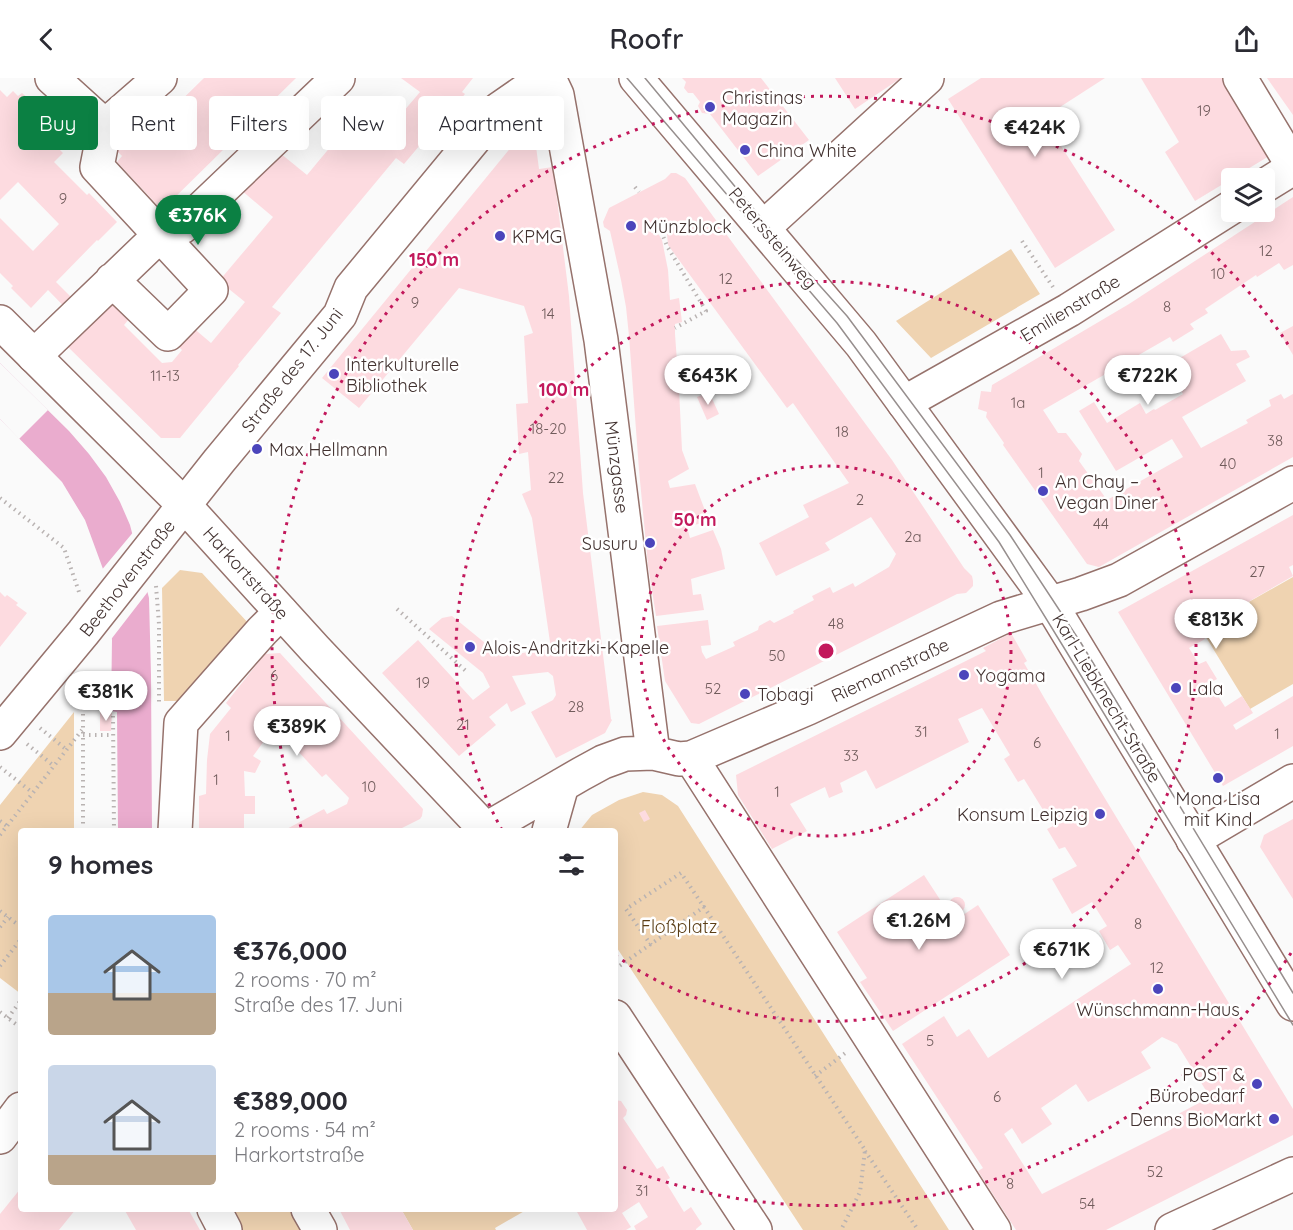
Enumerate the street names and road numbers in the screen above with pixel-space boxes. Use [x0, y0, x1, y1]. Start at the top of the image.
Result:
street label: Peterssteinweg [724, 182, 822, 294]
street label: Emilienstraße [1016, 269, 1124, 347]
street label: Straße des 17. Juni [236, 303, 348, 437]
street label: Münzgasse [600, 419, 634, 515]
street label: Beethovenstraße [74, 515, 180, 641]
street label: Harkortstraße [198, 522, 294, 624]
street label: Karl-Liebknecht-Straße [1047, 609, 1167, 787]
street label: Riemannstraße [827, 633, 953, 707]

